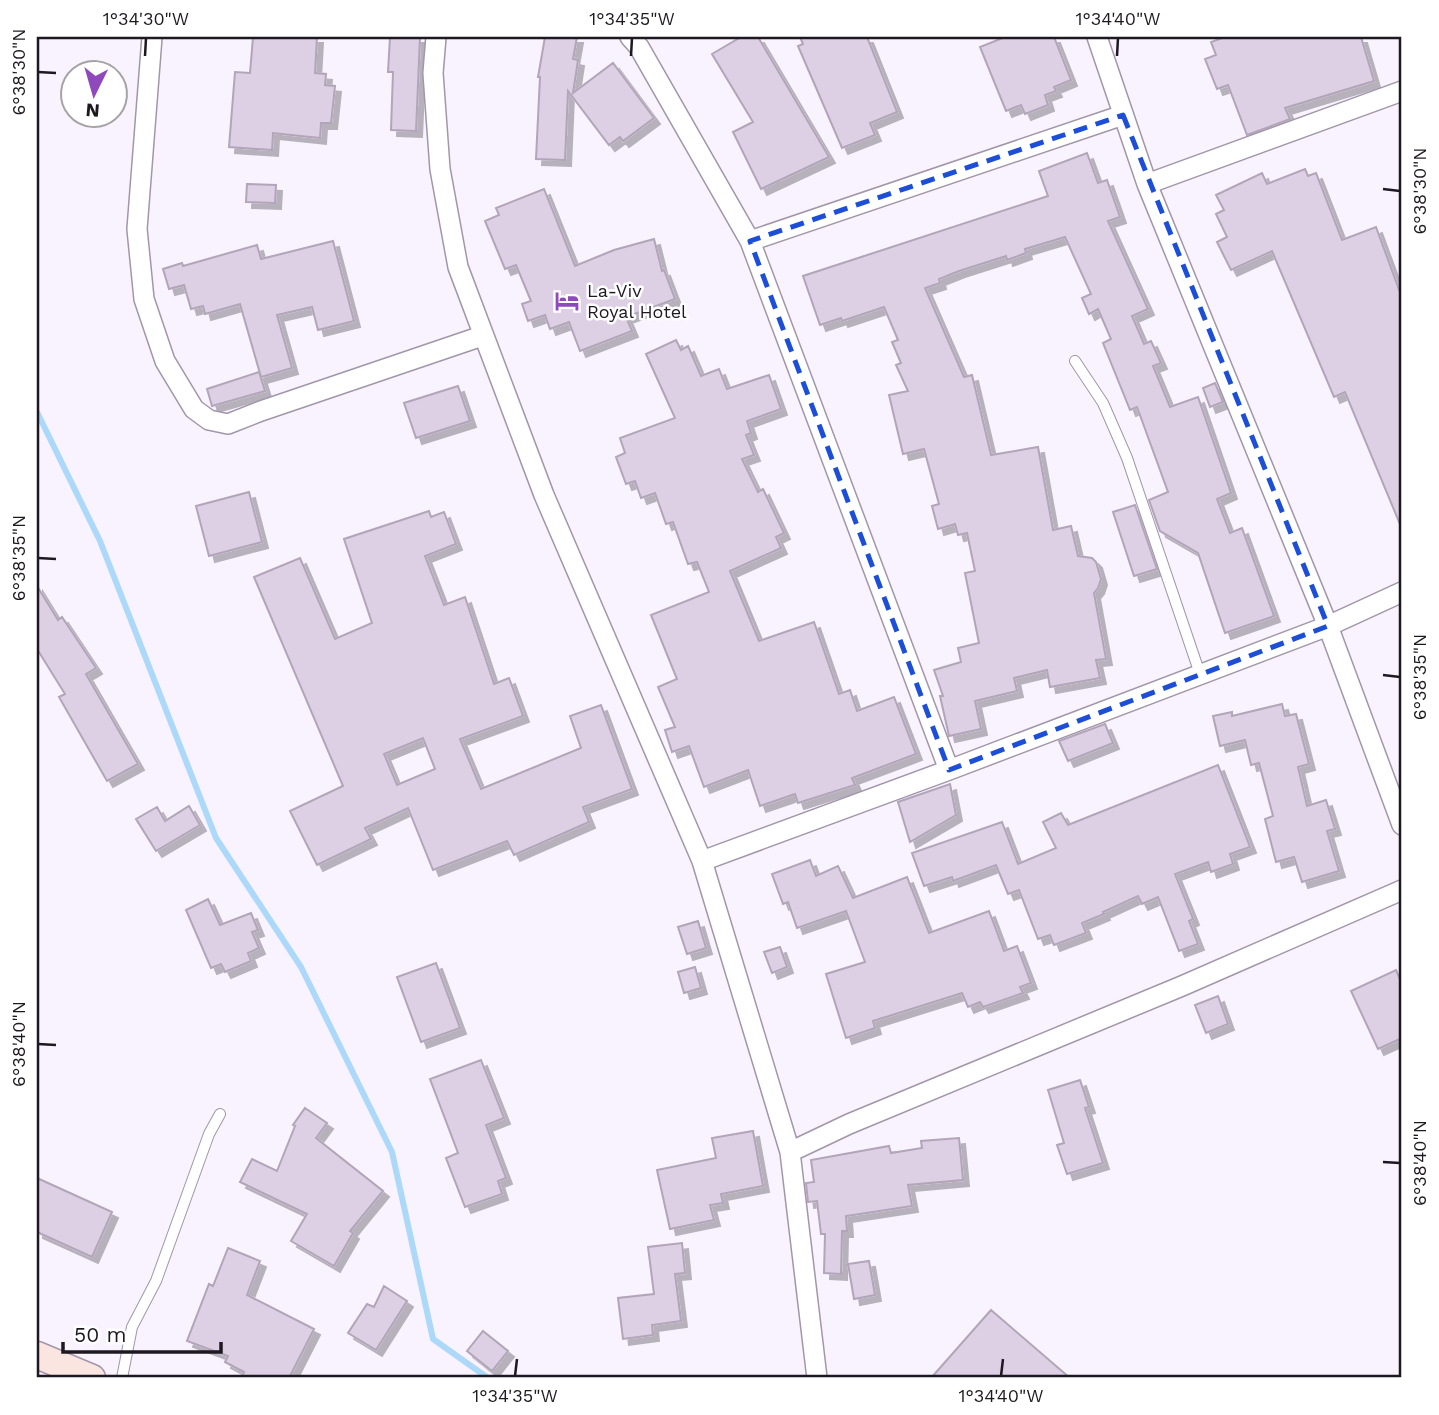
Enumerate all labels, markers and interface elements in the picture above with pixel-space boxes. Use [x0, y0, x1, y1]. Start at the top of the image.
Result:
text: 1°34'30"W [103, 8, 189, 29]
text: 1°34'35"W [589, 8, 675, 29]
text: 1°34'40"W [1075, 8, 1161, 29]
text: 6°38'30"N [8, 28, 29, 116]
north arrow [60, 60, 130, 130]
text: N [85, 98, 101, 123]
text: 6°38'30"N [1409, 147, 1430, 235]
place label: La-Viv Royal Hotel [587, 280, 687, 322]
hotel icon: La-Viv Royal Hotel [553, 287, 581, 315]
text: 6°38'35"N [8, 515, 29, 601]
text: 6°38'35"N [1409, 634, 1430, 720]
text: 6°38'40"N [8, 1001, 29, 1087]
text: 6°38'40"N [1409, 1120, 1430, 1206]
scale bar [63, 1310, 220, 1354]
text: 50 m [74, 1322, 126, 1347]
text: 1°34'35"W [472, 1385, 558, 1406]
text: 1°34'40"W [958, 1385, 1044, 1406]

